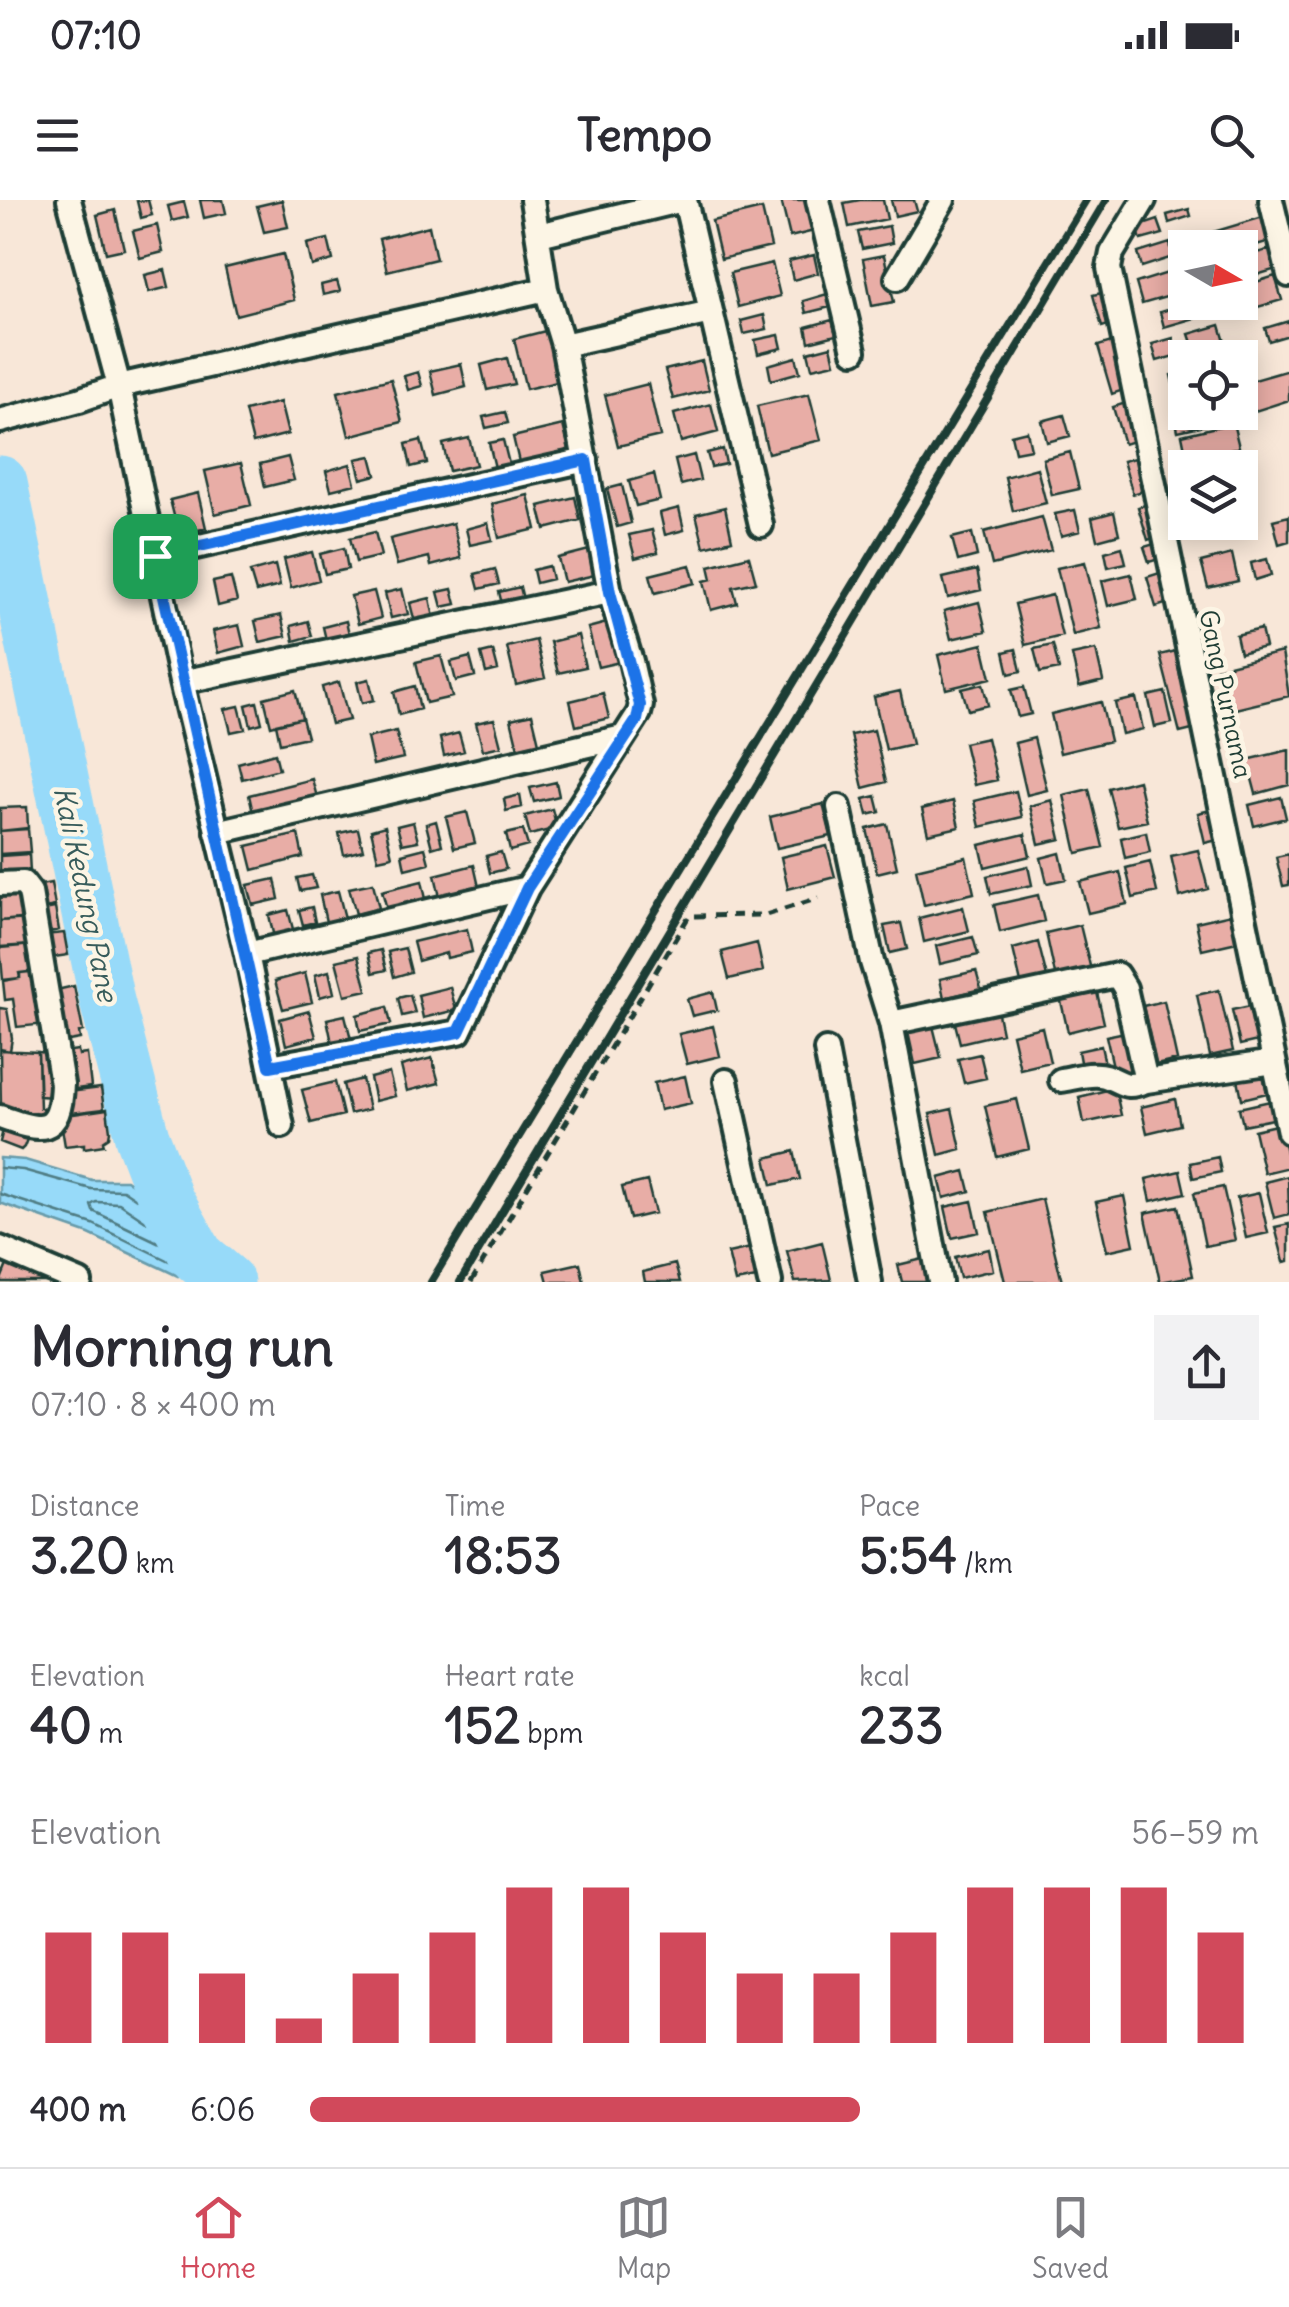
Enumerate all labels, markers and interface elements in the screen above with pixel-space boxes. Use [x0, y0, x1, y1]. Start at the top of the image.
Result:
text: 07:10 [50, 12, 142, 59]
text: Tempo [577, 107, 712, 163]
icon: menu [30, 108, 85, 163]
icon: search [1204, 108, 1259, 163]
north arrow [1168, 230, 1258, 320]
map controls [1168, 230, 1258, 540]
button: locate [1168, 340, 1258, 430]
button: layers [1168, 450, 1258, 540]
pin [113, 514, 198, 599]
icon: arrive [128, 529, 183, 584]
street label: Gang Purnama [1193, 607, 1259, 781]
water label: Kali Kedung Pane [46, 783, 127, 1007]
text: Morning run [30, 1312, 334, 1381]
button: share [1154, 1315, 1259, 1420]
text: 07:10 · 8 × 400 m [30, 1384, 276, 1425]
text: Distance [30, 1488, 139, 1524]
text: Time [445, 1488, 505, 1524]
text: Pace [859, 1488, 920, 1524]
text: 3.20 [30, 1524, 129, 1587]
text: 18:53 [445, 1524, 562, 1587]
text: 5:54 [859, 1524, 957, 1587]
text: km [129, 1545, 175, 1581]
text: /km [957, 1545, 1013, 1581]
text: Elevation [30, 1658, 145, 1694]
text: Heart rate [445, 1658, 575, 1694]
text: kcal [859, 1658, 910, 1694]
text: 40 [30, 1694, 92, 1757]
text: 152 [445, 1694, 521, 1757]
text: 233 [859, 1694, 944, 1757]
text: m [92, 1715, 123, 1751]
text: bpm [521, 1715, 583, 1751]
text: Elevation [30, 1812, 161, 1853]
text: 56–59 m [1131, 1812, 1259, 1853]
text: 400 m [30, 2089, 126, 2130]
text: 6:06 [190, 2089, 255, 2130]
tab: Home [180, 2190, 256, 2286]
tab: Map [616, 2190, 671, 2286]
tab: Saved [1032, 2190, 1109, 2286]

